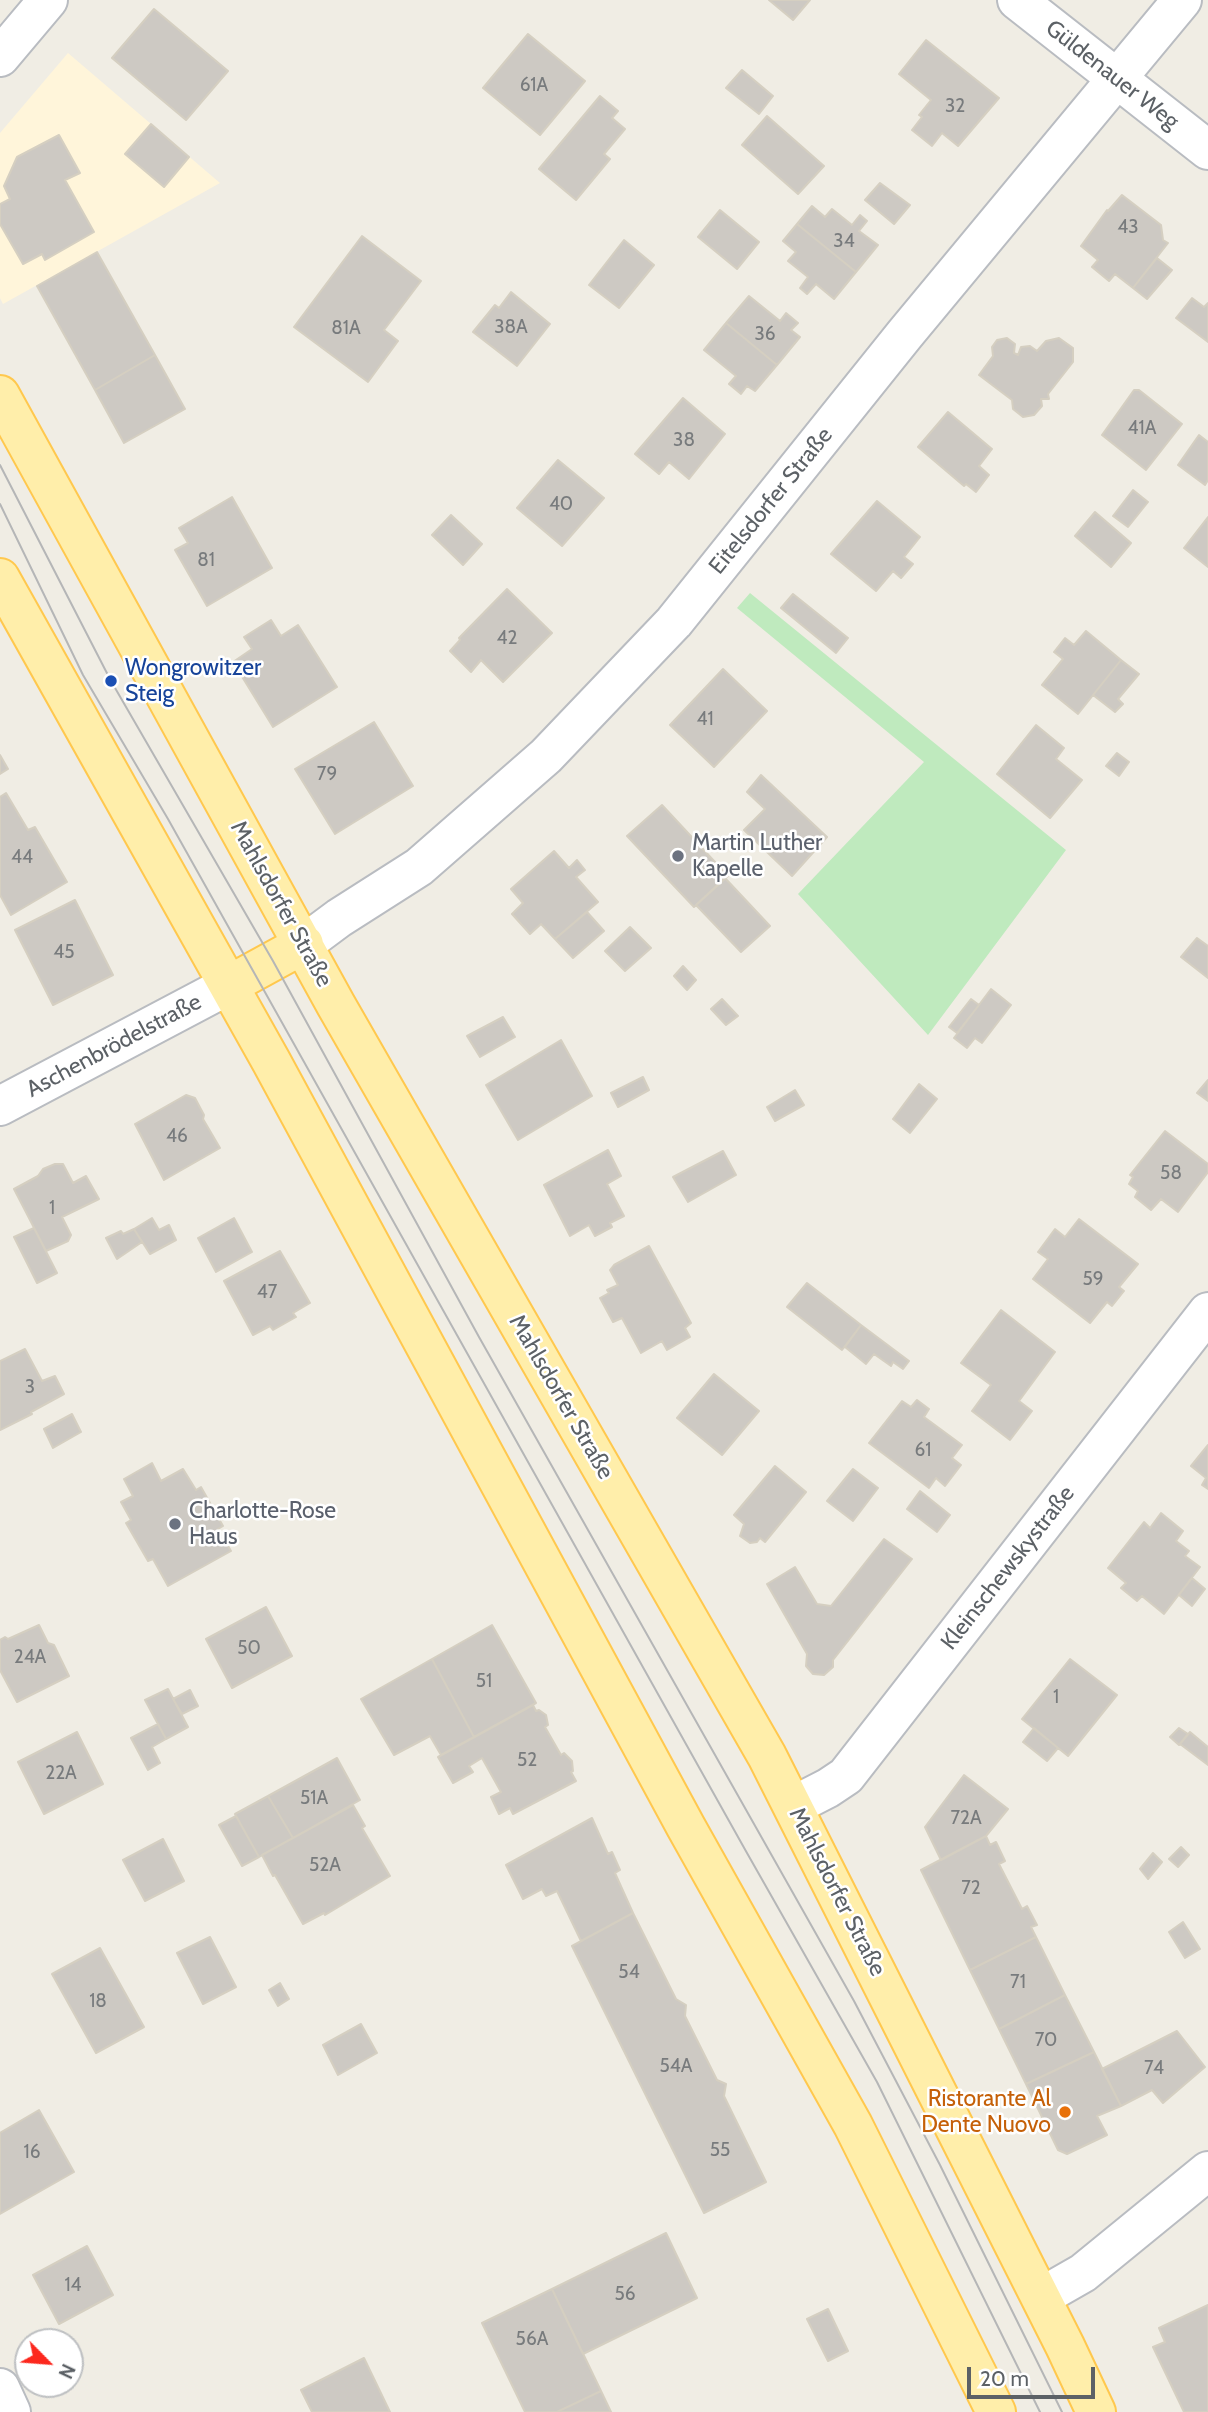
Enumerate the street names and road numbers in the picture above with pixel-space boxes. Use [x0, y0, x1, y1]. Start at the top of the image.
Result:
street label: Güldenauer Weg [1040, 14, 1184, 136]
street label: Eitelsdorfer Straße [703, 422, 839, 580]
street label: Mahlsdorfer Straße [224, 816, 338, 992]
street label: Aschenbrödelstraße [22, 988, 206, 1104]
street label: Mahlsdorfer Straße [503, 1310, 619, 1484]
street label: Kleinschewskystraße [935, 1481, 1081, 1655]
street label: Mahlsdorfer Straße [783, 1803, 891, 1981]

